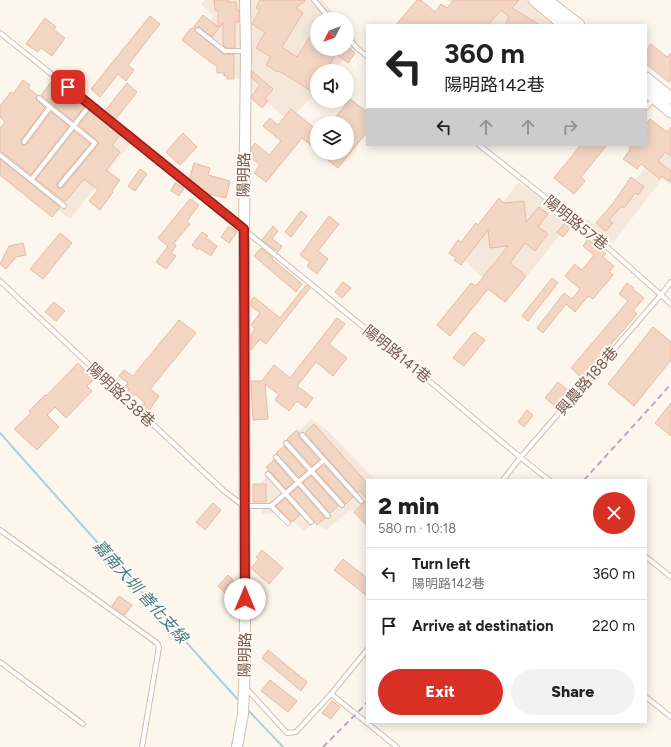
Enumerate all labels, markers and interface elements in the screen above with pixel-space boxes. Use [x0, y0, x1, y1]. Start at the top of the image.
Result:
north arrow [310, 12, 354, 56]
map controls [310, 12, 354, 160]
text: 360 m [444, 36, 525, 70]
icon: left [378, 40, 430, 92]
button: sound [310, 64, 354, 108]
pin [51, 70, 85, 104]
text: 陽明路142巷 [444, 74, 545, 96]
icon: arrive [57, 76, 79, 98]
button: layers [310, 116, 354, 160]
icon: left [433, 116, 455, 138]
icon: ahead [475, 116, 497, 138]
icon: ahead [517, 116, 539, 138]
icon: right [559, 116, 581, 138]
street label: 陽明路 [235, 152, 253, 198]
street label: 陽明路57巷 [541, 192, 611, 254]
street label: 陽明路141巷 [360, 321, 434, 387]
street label: 興農路188巷 [552, 343, 622, 419]
street label: 陽明路238巷 [83, 359, 159, 431]
text: 2 min [378, 491, 439, 520]
button: close [593, 492, 635, 534]
text: 580 m · 10:18 [378, 521, 456, 536]
water label: 嘉南大圳 善化支線 [89, 536, 193, 648]
text: Turn left [412, 555, 470, 573]
icon: left [378, 563, 400, 585]
text: 360 m [592, 565, 635, 583]
text: 陽明路142巷 [412, 576, 485, 591]
position arrow [224, 578, 266, 620]
icon: arrive [378, 615, 400, 637]
text: Arrive at destination [412, 617, 553, 635]
text: 220 m [592, 617, 635, 635]
street label: 陽明路 [236, 632, 254, 678]
button: Exit [378, 669, 503, 715]
button: Share [511, 669, 635, 715]

